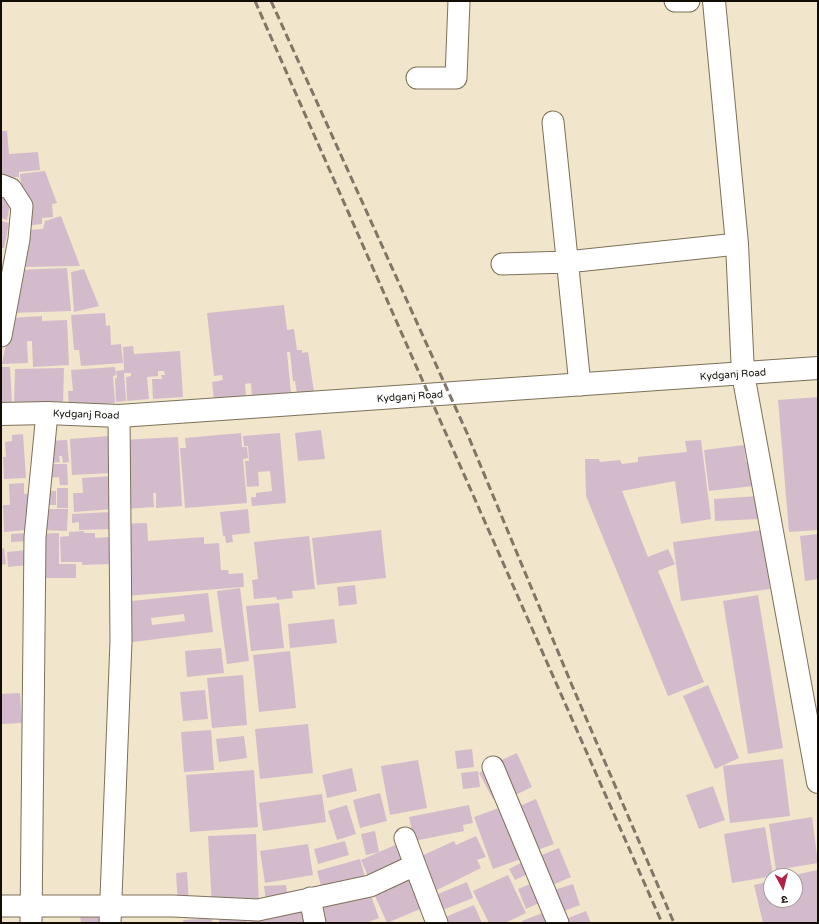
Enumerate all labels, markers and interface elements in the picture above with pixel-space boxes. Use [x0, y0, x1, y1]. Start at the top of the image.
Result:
street label: Kydganj Road [699, 367, 767, 383]
street label: Kydganj Road [376, 389, 444, 405]
street label: Kydganj Road [53, 408, 119, 422]
north arrow [763, 868, 803, 908]
text: उ [780, 893, 788, 906]

